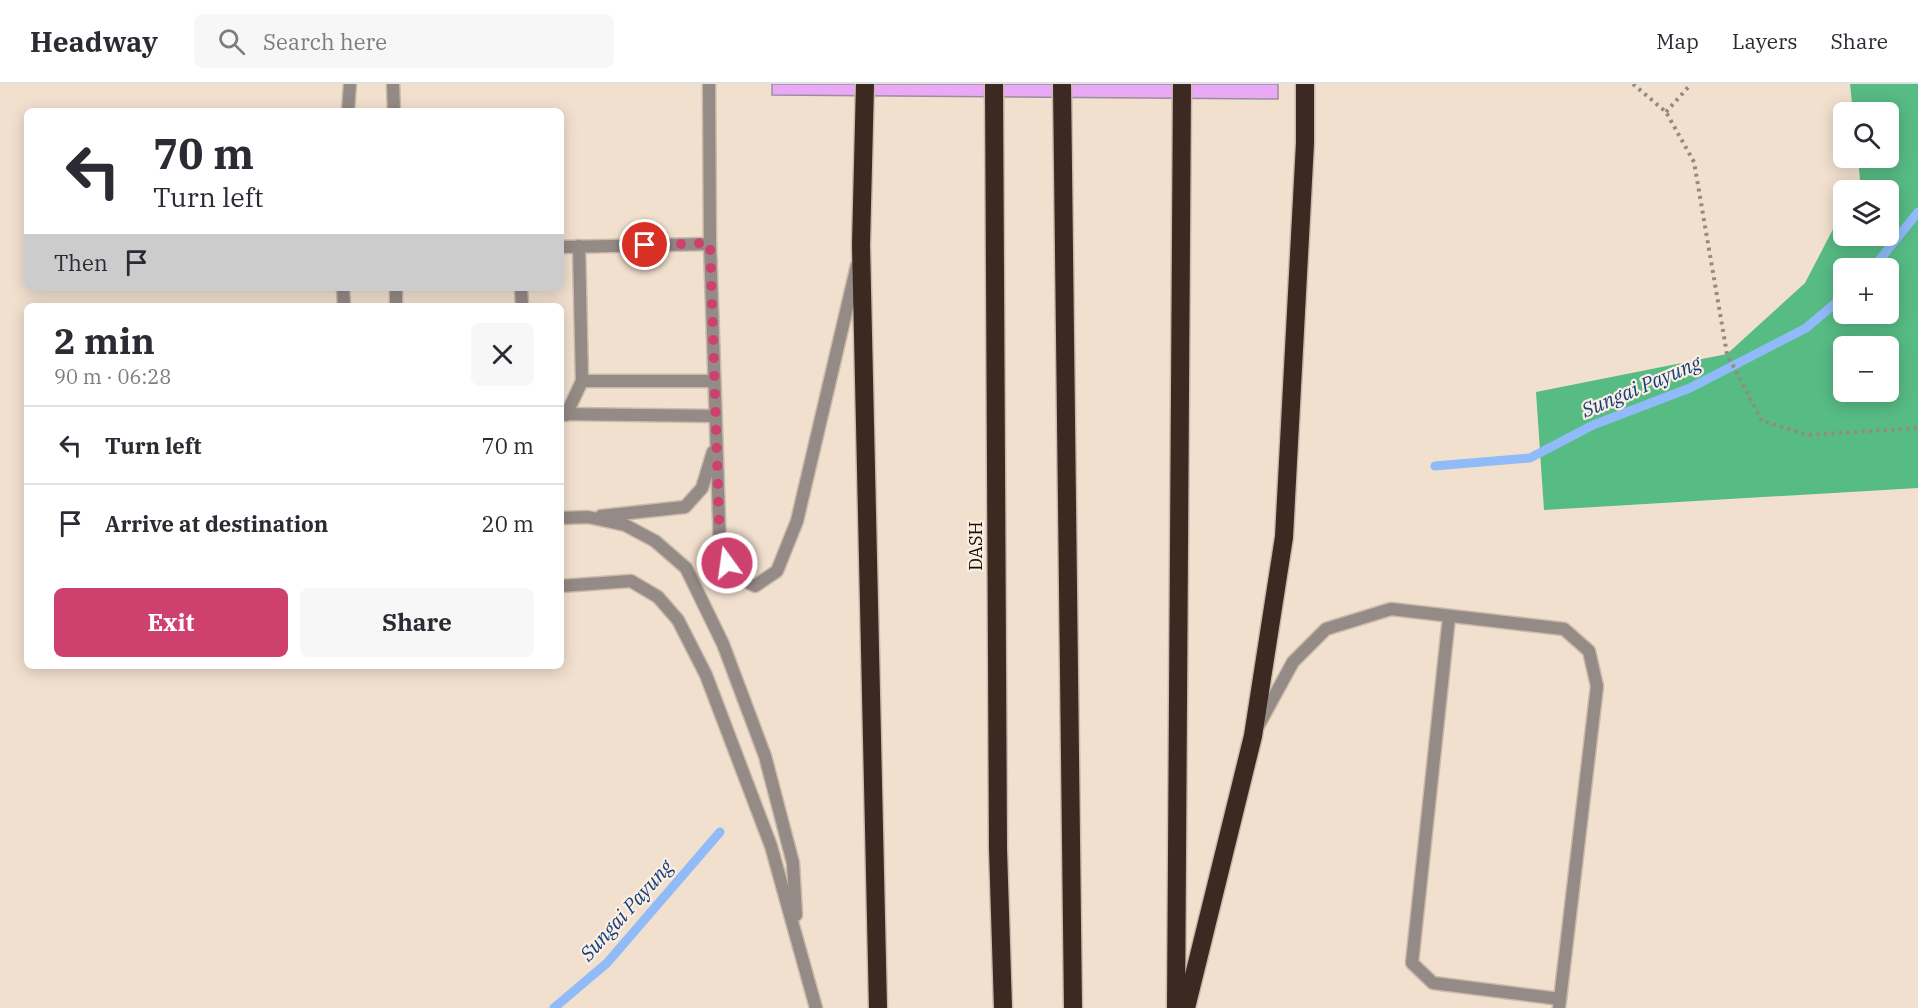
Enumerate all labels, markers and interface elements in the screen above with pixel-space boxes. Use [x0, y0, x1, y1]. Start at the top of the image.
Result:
search box [194, 14, 614, 68]
text: Headway [30, 23, 158, 60]
icon: search [215, 25, 248, 58]
text: Search here [263, 27, 387, 56]
text: Map [1656, 27, 1699, 55]
text: Layers [1732, 27, 1798, 55]
text: Share [1831, 27, 1888, 55]
map controls [1833, 102, 1899, 402]
button: search [1833, 102, 1899, 168]
text: 70 m [153, 126, 254, 181]
icon: left [54, 132, 132, 210]
text: Turn left [153, 179, 264, 214]
button: layers [1833, 180, 1899, 246]
pin [619, 219, 670, 270]
icon: arrive [628, 228, 661, 261]
icon: arrive [120, 246, 153, 279]
text: Then [54, 248, 108, 277]
button: + [1833, 258, 1899, 324]
text: 2 min [54, 317, 155, 364]
button: close [471, 323, 534, 386]
button: − [1833, 336, 1899, 402]
water label: Sungai Payung [1576, 348, 1706, 424]
text: 90 m · 06:28 [54, 363, 171, 390]
icon: left [54, 429, 87, 462]
text: Turn left [105, 431, 201, 460]
text: 70 m [482, 431, 534, 460]
icon: arrive [54, 507, 87, 540]
text: Arrive at destination [105, 509, 328, 538]
text: 20 m [482, 509, 534, 538]
street label: DASH [964, 521, 987, 571]
position arrow [695, 531, 759, 595]
button: Exit [54, 588, 288, 657]
button: Share [300, 588, 534, 657]
water label: Sungai Payung [573, 853, 679, 967]

